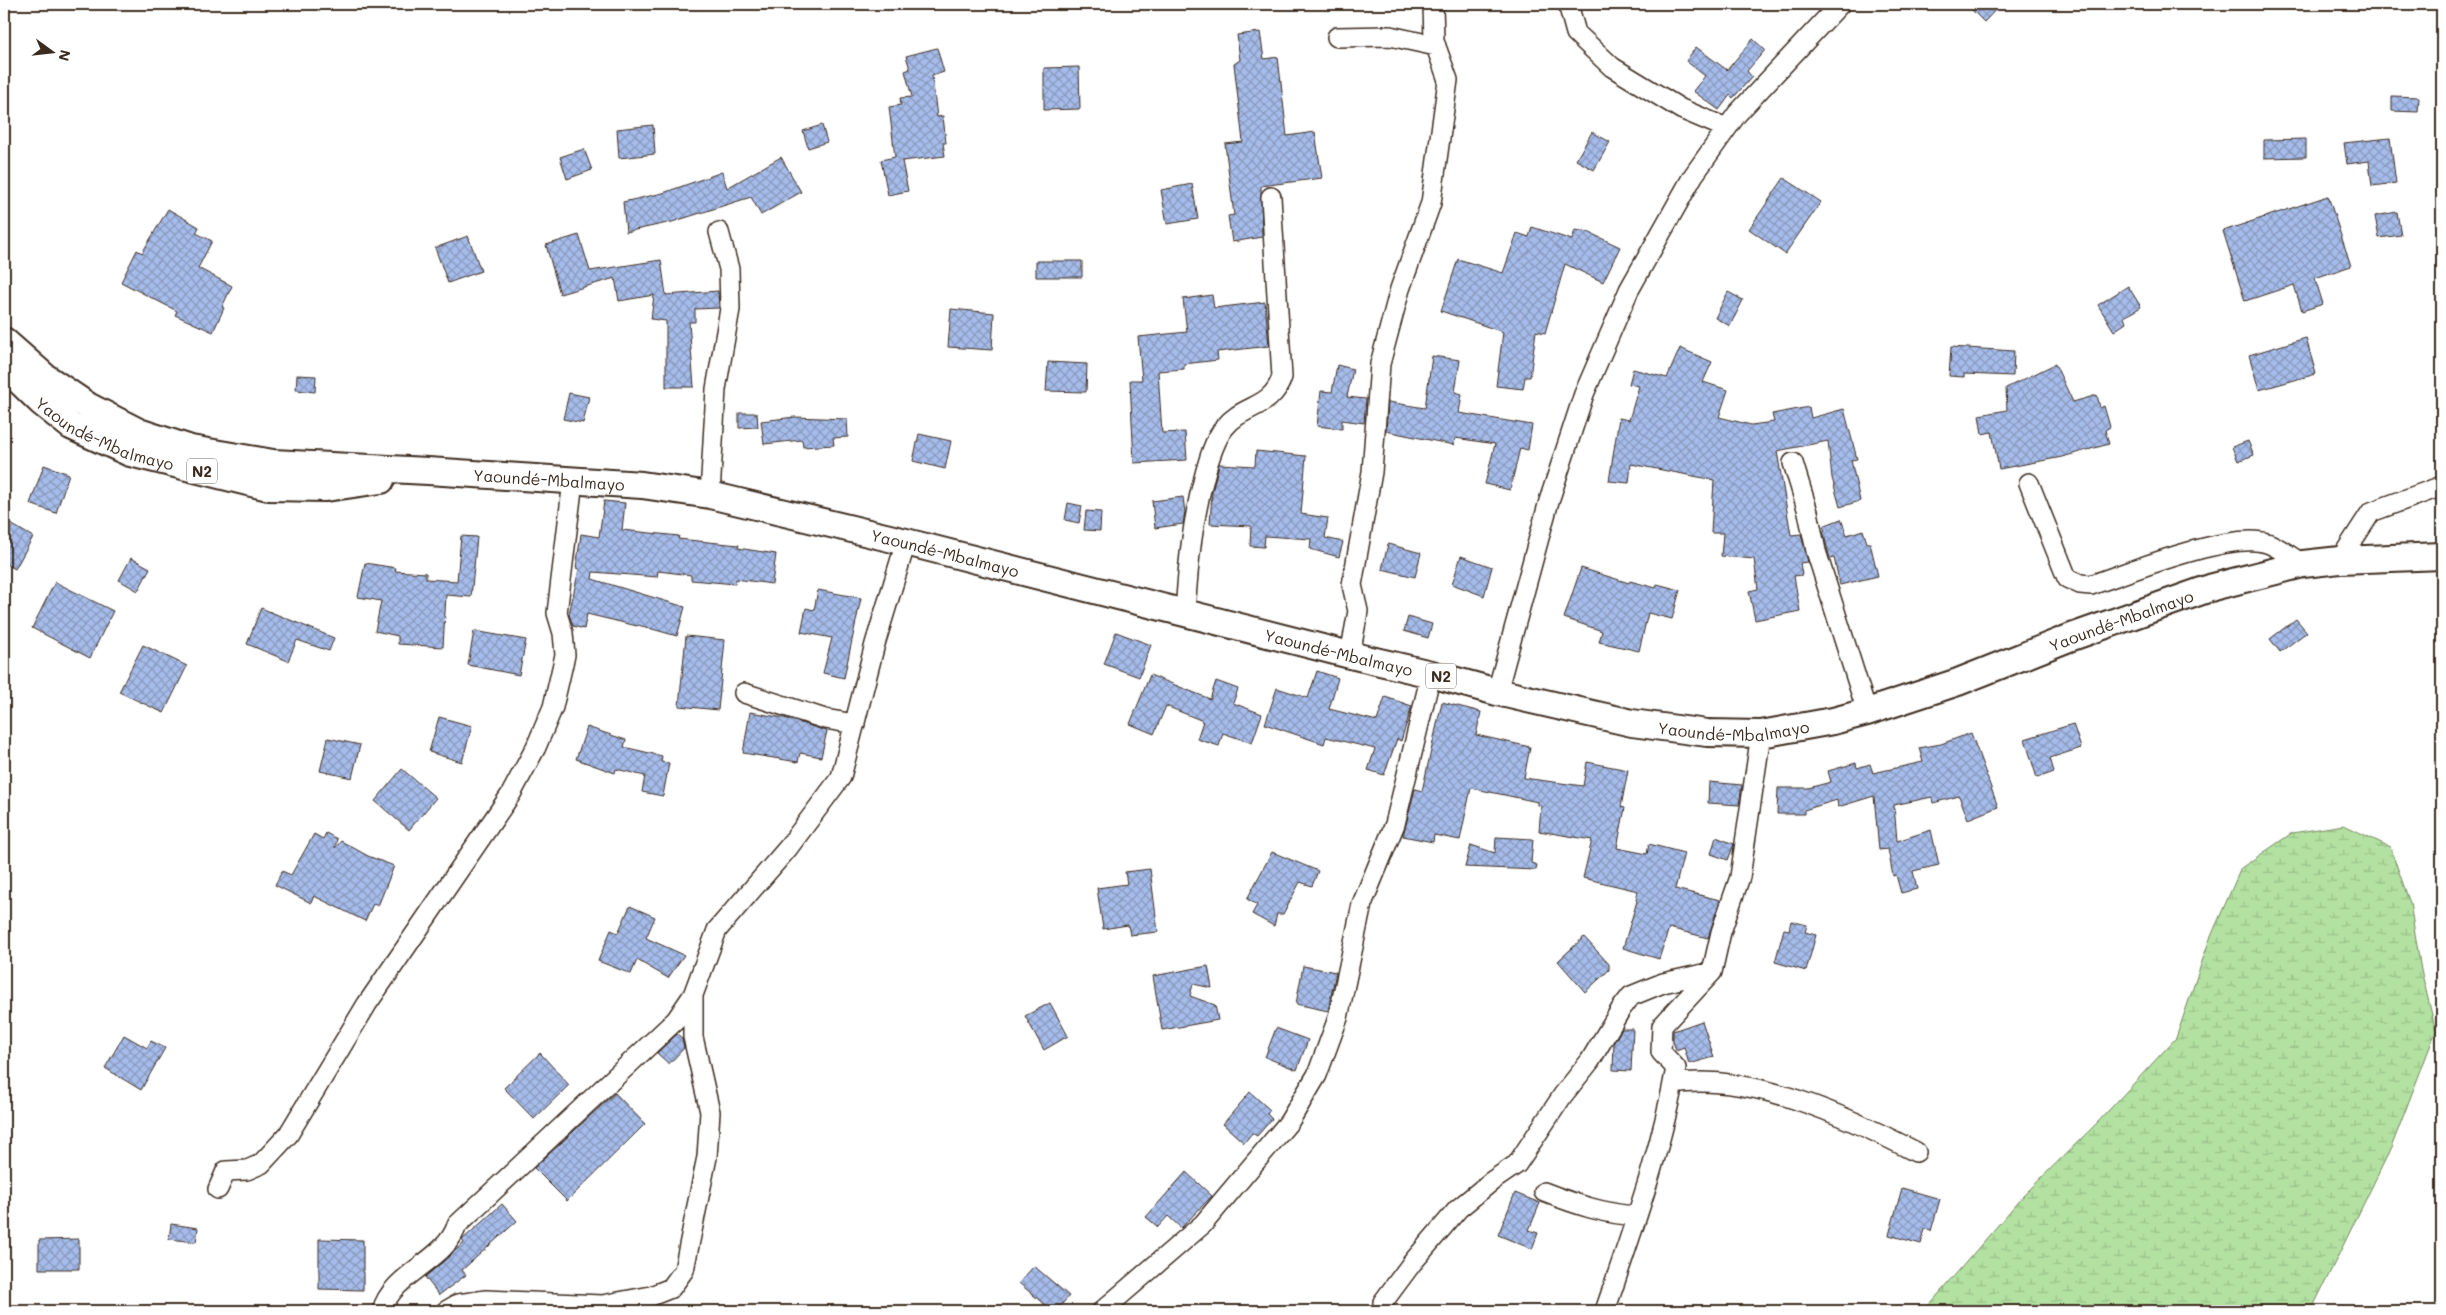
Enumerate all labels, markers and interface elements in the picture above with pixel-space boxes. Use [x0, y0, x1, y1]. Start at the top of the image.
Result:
north arrow [28, 28, 78, 78]
text: N [54, 48, 76, 63]
street label: Yaoundé-Mbalmayo [32, 392, 176, 474]
road number: N2 [187, 458, 217, 484]
street label: Yaoundé-Mbalmayo [472, 463, 625, 494]
street label: Yaoundé-Mbalmayo [869, 524, 1021, 581]
street label: Yaoundé-Mbalmayo [2046, 584, 2196, 656]
street label: Yaoundé-Mbalmayo [1262, 623, 1415, 680]
road number: N2 [1426, 664, 1456, 688]
street label: Yaoundé-Mbalmayo [1657, 715, 1811, 745]

